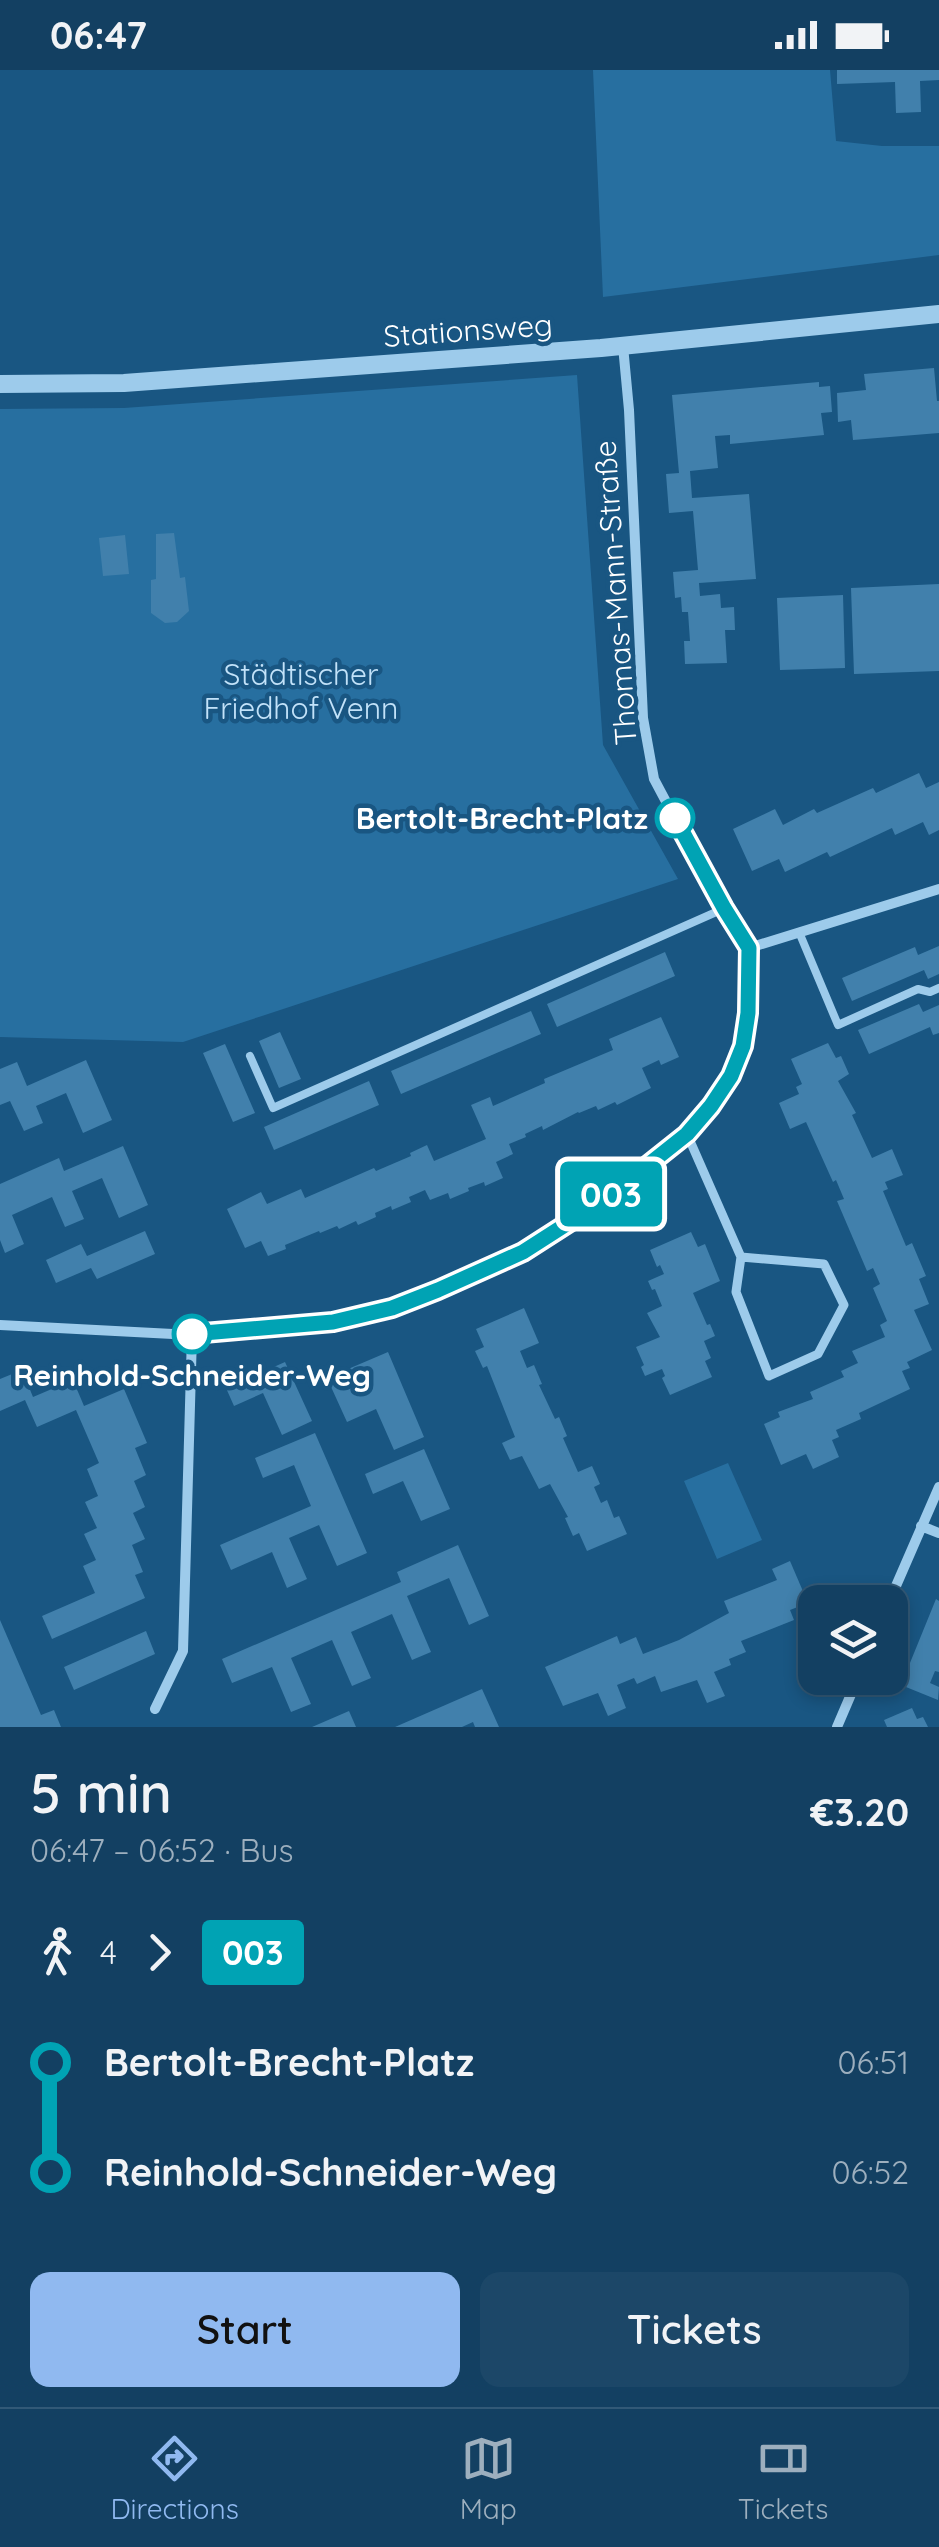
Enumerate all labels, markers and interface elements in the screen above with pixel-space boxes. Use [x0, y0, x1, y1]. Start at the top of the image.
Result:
text: 06:47 [50, 11, 147, 59]
street label: Stationsweg [382, 305, 554, 355]
street label: Thomas-Mann-Straße [585, 439, 645, 747]
park label: Städtischer Friedhof Venn [204, 655, 398, 727]
place label: Bertolt-Brecht-Platz [356, 799, 648, 837]
marker: Bertolt-Brecht-Platz [656, 799, 694, 837]
line badge: 003 [554, 1162, 668, 1226]
text: 003 [580, 1172, 642, 1216]
marker: Reinhold-Schneider-Weg [173, 1315, 211, 1353]
place label: Reinhold-Schneider-Weg [13, 1356, 371, 1394]
map controls [798, 1585, 908, 1695]
button: layers [798, 1585, 908, 1695]
text: 5 min [30, 1758, 172, 1827]
text: €3.20 [810, 1788, 909, 1836]
text: 06:47 – 06:52 · Bus [30, 1830, 294, 1870]
icon: walk [30, 1925, 85, 1980]
icon: forward [132, 1925, 187, 1980]
text: 003 [222, 1930, 284, 1974]
text: 4 [100, 1932, 117, 1972]
text: Bertolt-Brecht-Platz [104, 2038, 474, 2086]
text: 06:51 [837, 2042, 909, 2082]
text: Reinhold-Schneider-Weg [104, 2148, 557, 2196]
text: 06:52 [832, 2152, 909, 2192]
button: Start [30, 2272, 460, 2387]
button: Tickets [480, 2272, 909, 2387]
tab: Directions [110, 2431, 239, 2526]
tab: Map [460, 2431, 517, 2526]
tab: Tickets [738, 2431, 829, 2526]

